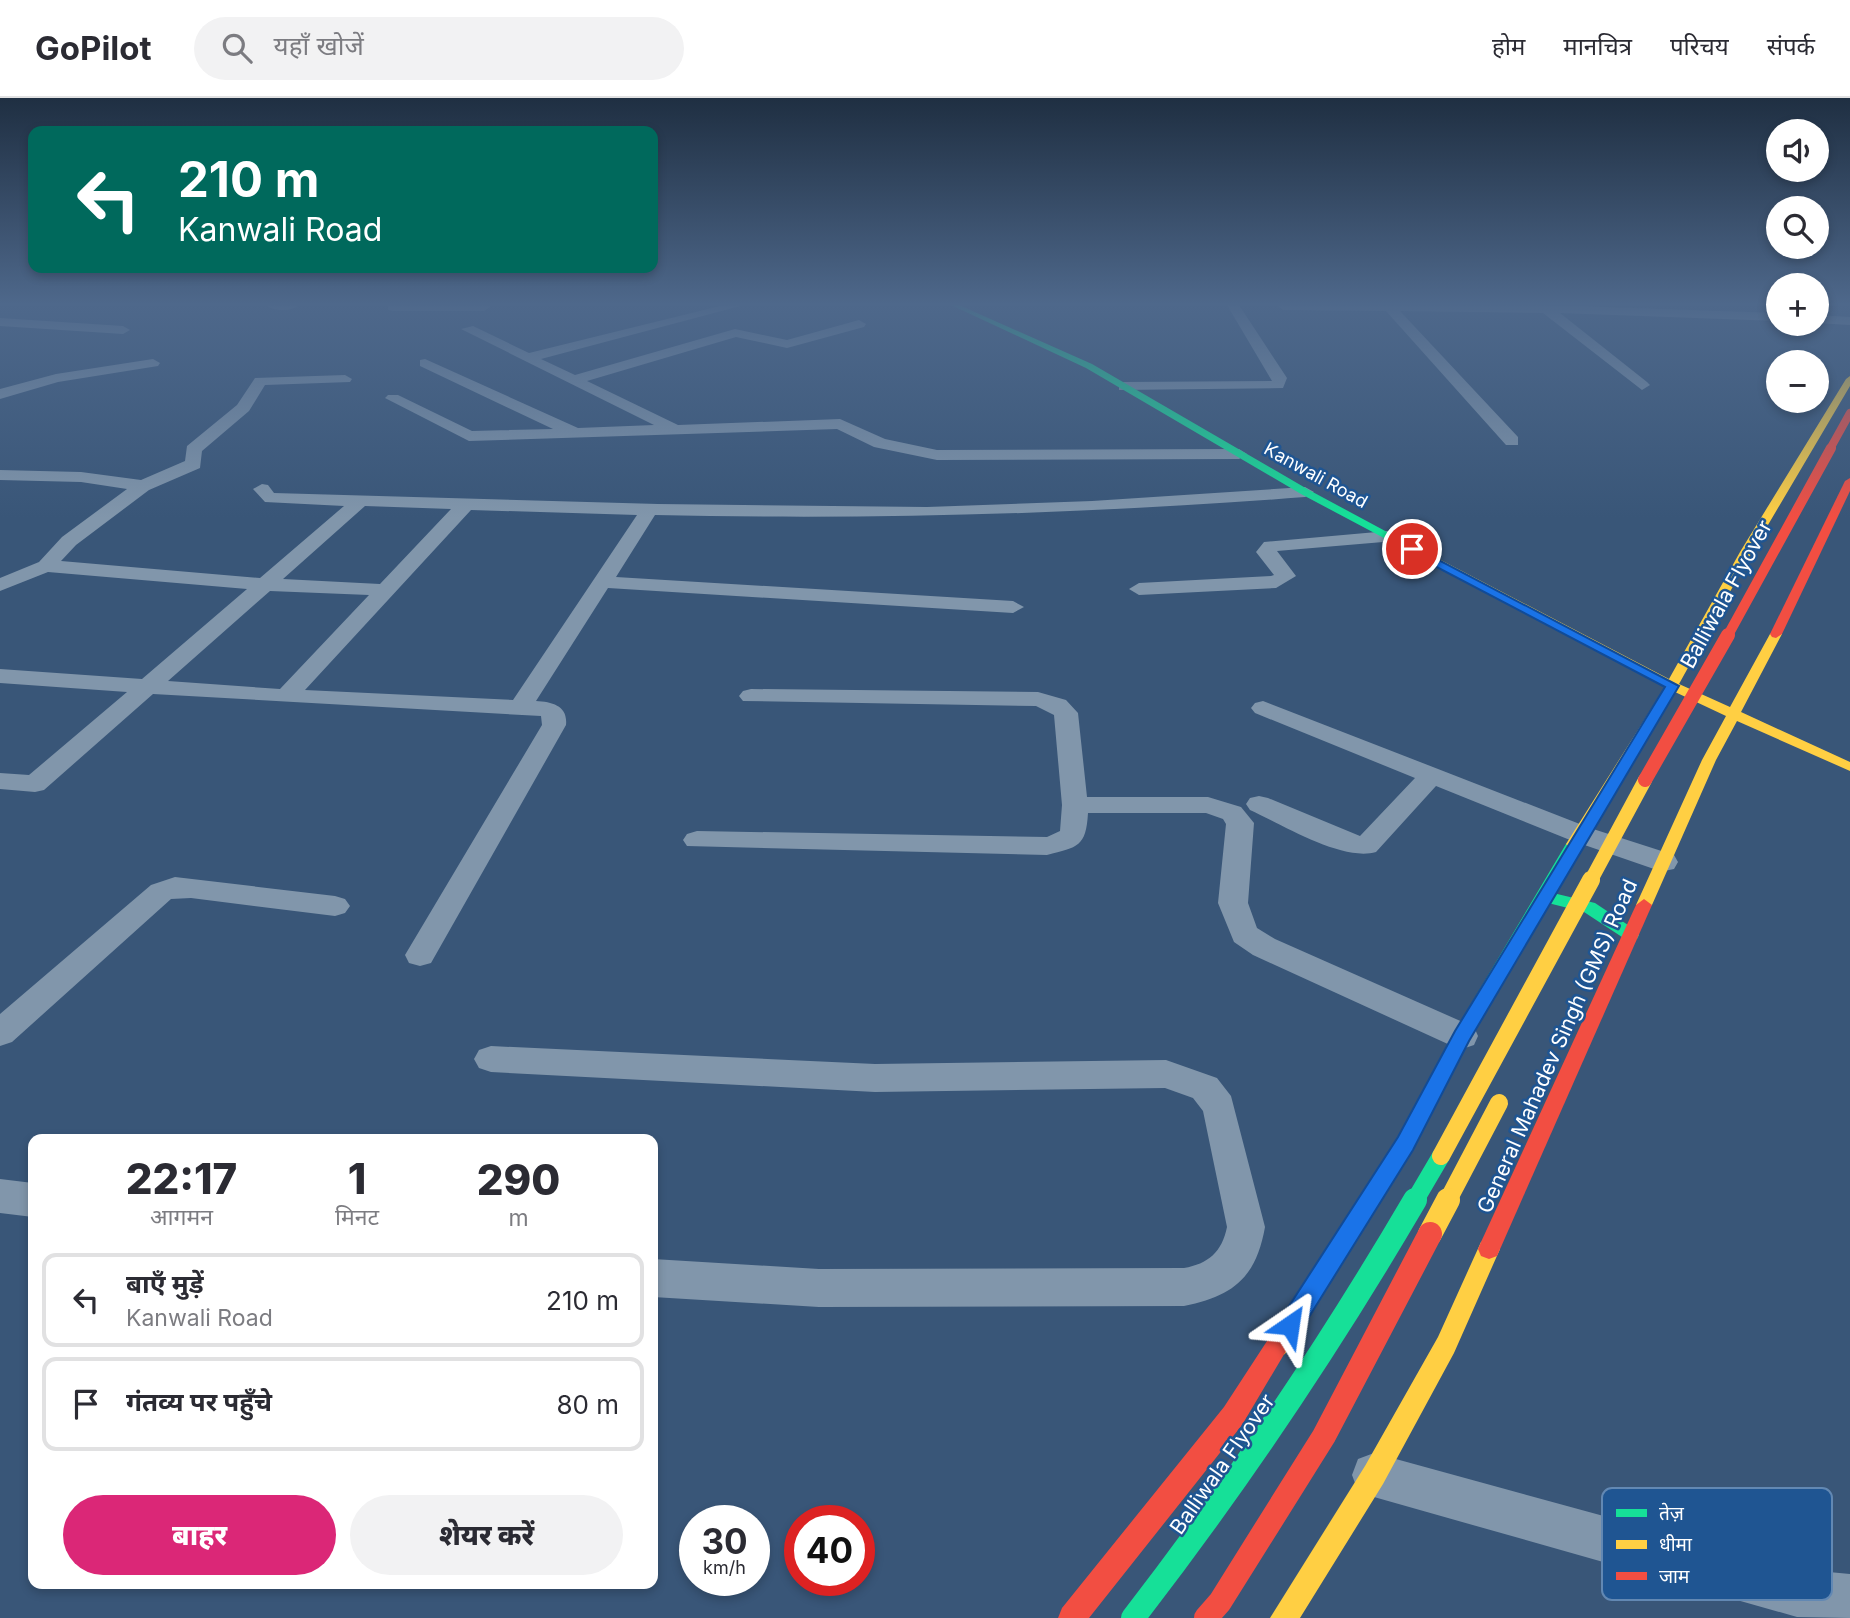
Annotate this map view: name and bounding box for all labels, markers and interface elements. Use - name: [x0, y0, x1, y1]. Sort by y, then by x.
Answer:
- search box: [194, 17, 684, 80]
- text: GoPilot: [35, 28, 152, 68]
- icon: search: [218, 29, 256, 67]
- text: यहाँ खोजें: [274, 30, 364, 61]
- text: होम: [1492, 32, 1525, 61]
- text: मानचित्र: [1563, 32, 1632, 61]
- text: परिचय: [1670, 32, 1729, 61]
- text: संपर्क: [1767, 32, 1815, 61]
- map controls: [1766, 119, 1829, 413]
- button: sound: [1766, 119, 1829, 182]
- text: 210 m: [178, 150, 319, 209]
- icon: left: [63, 154, 154, 245]
- button: search: [1766, 196, 1829, 259]
- text: Kanwali Road: [178, 210, 382, 249]
- button: +: [1766, 273, 1829, 336]
- button: −: [1766, 350, 1829, 413]
- street label: Kanwali Road: [1261, 438, 1371, 512]
- street label: Balliwala Flyover: [1675, 516, 1777, 672]
- pin: [1382, 519, 1442, 579]
- icon: arrive: [1393, 530, 1431, 568]
- street label: General Mahadev Singh (GMS) Road: [1472, 875, 1642, 1217]
- text: 22:17: [126, 1153, 237, 1204]
- text: 1: [348, 1153, 366, 1204]
- text: 290: [477, 1154, 560, 1205]
- text: आगमन: [150, 1203, 213, 1231]
- text: मिनट: [335, 1203, 379, 1231]
- text: m: [508, 1204, 529, 1232]
- text: बाएँ मुड़ें: [126, 1268, 203, 1299]
- icon: left: [67, 1281, 105, 1319]
- text: 210 m: [546, 1285, 619, 1316]
- position arrow: [1253, 1288, 1327, 1362]
- text: Kanwali Road: [126, 1304, 273, 1332]
- icon: arrive: [67, 1385, 105, 1423]
- text: गंतव्य पर पहुँचे: [126, 1386, 272, 1417]
- text: 80 m: [556, 1389, 619, 1420]
- street label: Balliwala Flyover: [1164, 1389, 1280, 1539]
- legend: [1602, 1488, 1832, 1600]
- button: बाहर: [63, 1495, 336, 1575]
- button: शेयर करें: [350, 1495, 623, 1575]
- text: तेज़: [1659, 1502, 1685, 1525]
- speed limit sign: 40: [784, 1505, 875, 1596]
- text: 30: [701, 1520, 748, 1562]
- text: धीमा: [1659, 1533, 1693, 1556]
- text: km/h: [703, 1557, 746, 1578]
- text: जाम: [1659, 1565, 1690, 1588]

